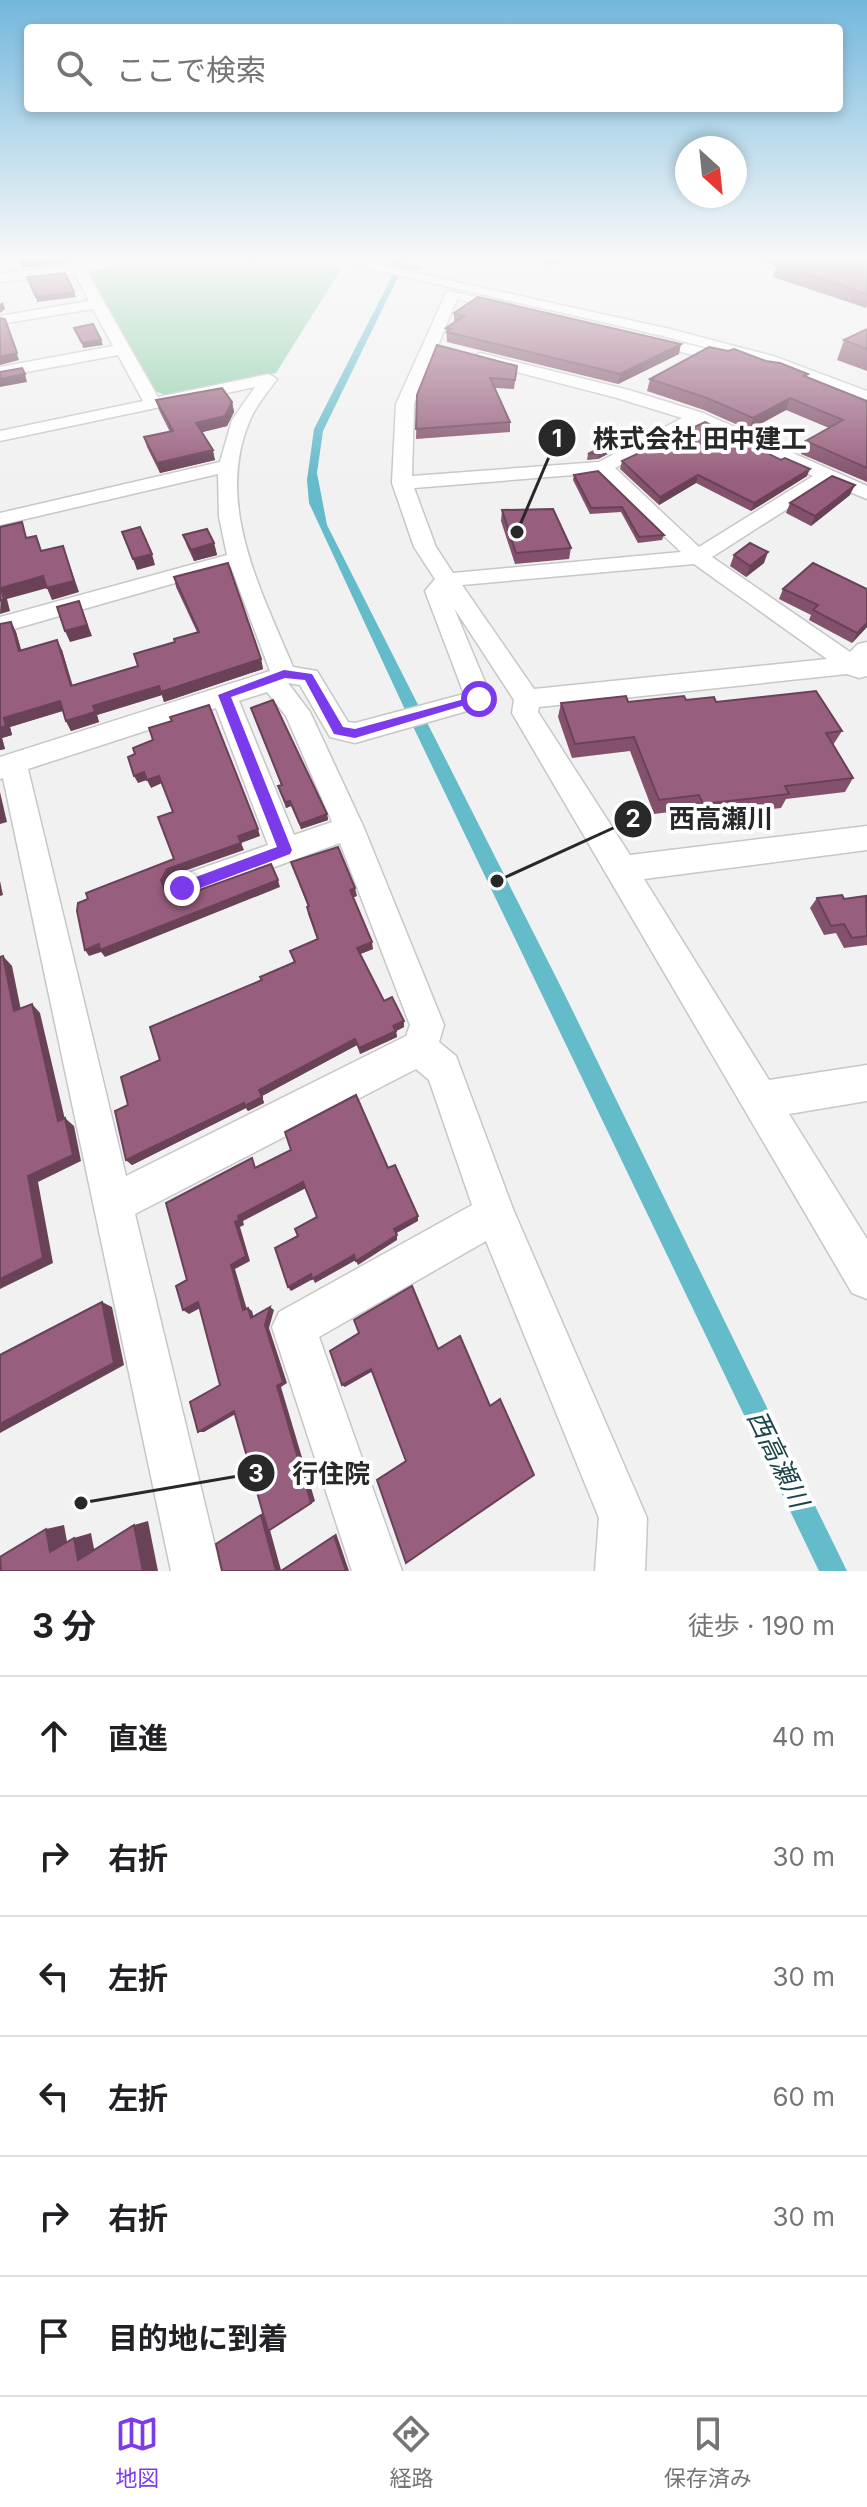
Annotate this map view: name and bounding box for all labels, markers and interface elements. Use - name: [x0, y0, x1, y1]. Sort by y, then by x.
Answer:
- search box: [24, 24, 843, 112]
- icon: search: [52, 46, 96, 90]
- text: ここで検索: [116, 52, 266, 88]
- north arrow: [675, 136, 747, 208]
- callout: 株式会社 田中建工: [537, 413, 824, 463]
- text: 株式会社 田中建工: [593, 423, 807, 454]
- text: 1: [552, 424, 562, 453]
- route start: [461, 681, 497, 717]
- callout: 西高瀬川: [613, 794, 789, 844]
- text: 西高瀬川: [669, 803, 773, 834]
- text: 2: [625, 804, 641, 833]
- route end: [164, 870, 200, 906]
- water label: 西高瀬川: [742, 1405, 816, 1515]
- callout: 行住院: [236, 1448, 386, 1498]
- text: 行住院: [292, 1458, 370, 1489]
- text: 3: [248, 1459, 264, 1488]
- text: 3 分: [32, 1605, 96, 1646]
- text: 徒歩 · 190 m: [688, 1610, 835, 1641]
- icon: ahead: [32, 1714, 76, 1758]
- text: 直進: [108, 1720, 168, 1756]
- text: 40 m: [772, 1721, 835, 1752]
- icon: right: [32, 1834, 76, 1878]
- text: 右折: [108, 1840, 168, 1876]
- text: 30 m: [772, 1841, 835, 1872]
- icon: left: [32, 1954, 76, 1998]
- text: 左折: [108, 1960, 168, 1996]
- text: 30 m: [772, 1961, 835, 1992]
- icon: left: [32, 2074, 76, 2118]
- text: 左折: [108, 2080, 168, 2116]
- text: 60 m: [772, 2081, 835, 2112]
- icon: right: [32, 2194, 76, 2238]
- text: 右折: [108, 2200, 168, 2236]
- text: 30 m: [772, 2201, 835, 2232]
- icon: arrive: [32, 2314, 76, 2358]
- text: 目的地に到着: [108, 2320, 288, 2356]
- tab: 地図: [115, 2412, 159, 2492]
- tab: 経路: [389, 2412, 434, 2492]
- tab: 保存済み: [664, 2412, 752, 2492]

